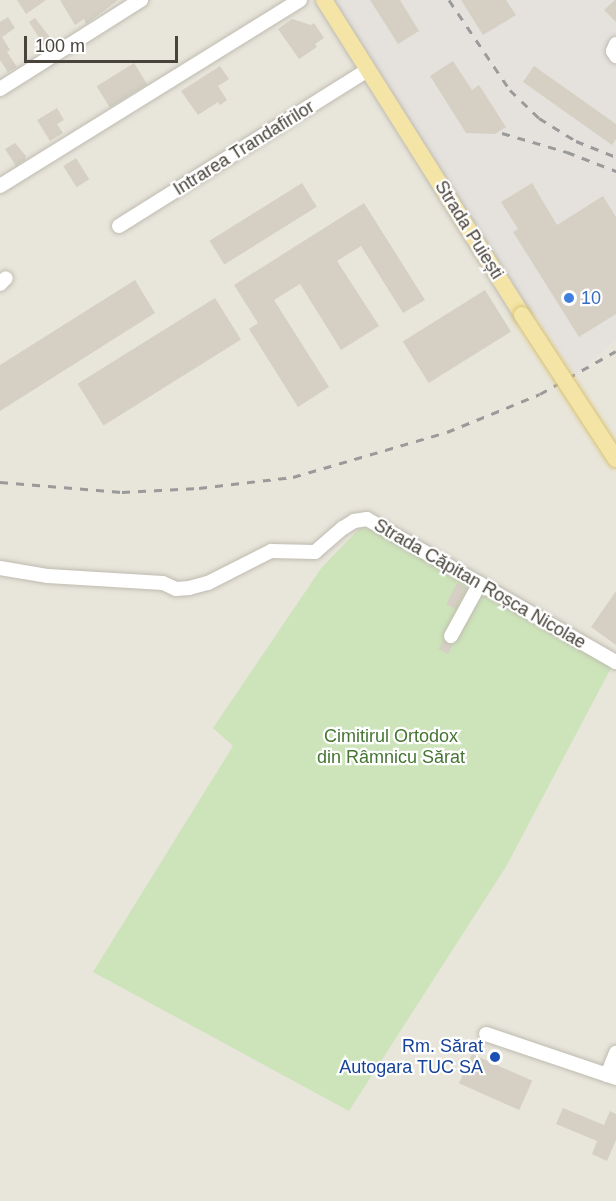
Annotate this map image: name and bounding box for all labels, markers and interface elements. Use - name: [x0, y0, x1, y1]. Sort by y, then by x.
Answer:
- scale bar: [27, 24, 182, 62]
- text: 100 m: [35, 36, 85, 56]
- street label: Intrarea Trandafirilor: [169, 96, 319, 200]
- street label: Strada Puiești: [430, 177, 508, 283]
- place label: 10: [581, 287, 601, 309]
- marker: 10: [562, 291, 576, 305]
- street label: Strada Căpitan Roșca Nicolae: [370, 514, 590, 654]
- park label: Cimitirul Ortodox din Râmnicu Sărat: [317, 726, 465, 768]
- place label: Rm. Sărat Autogara TUC SA: [339, 1036, 483, 1078]
- marker: Rm. Sărat Autogara TUC SA: [488, 1050, 502, 1064]

